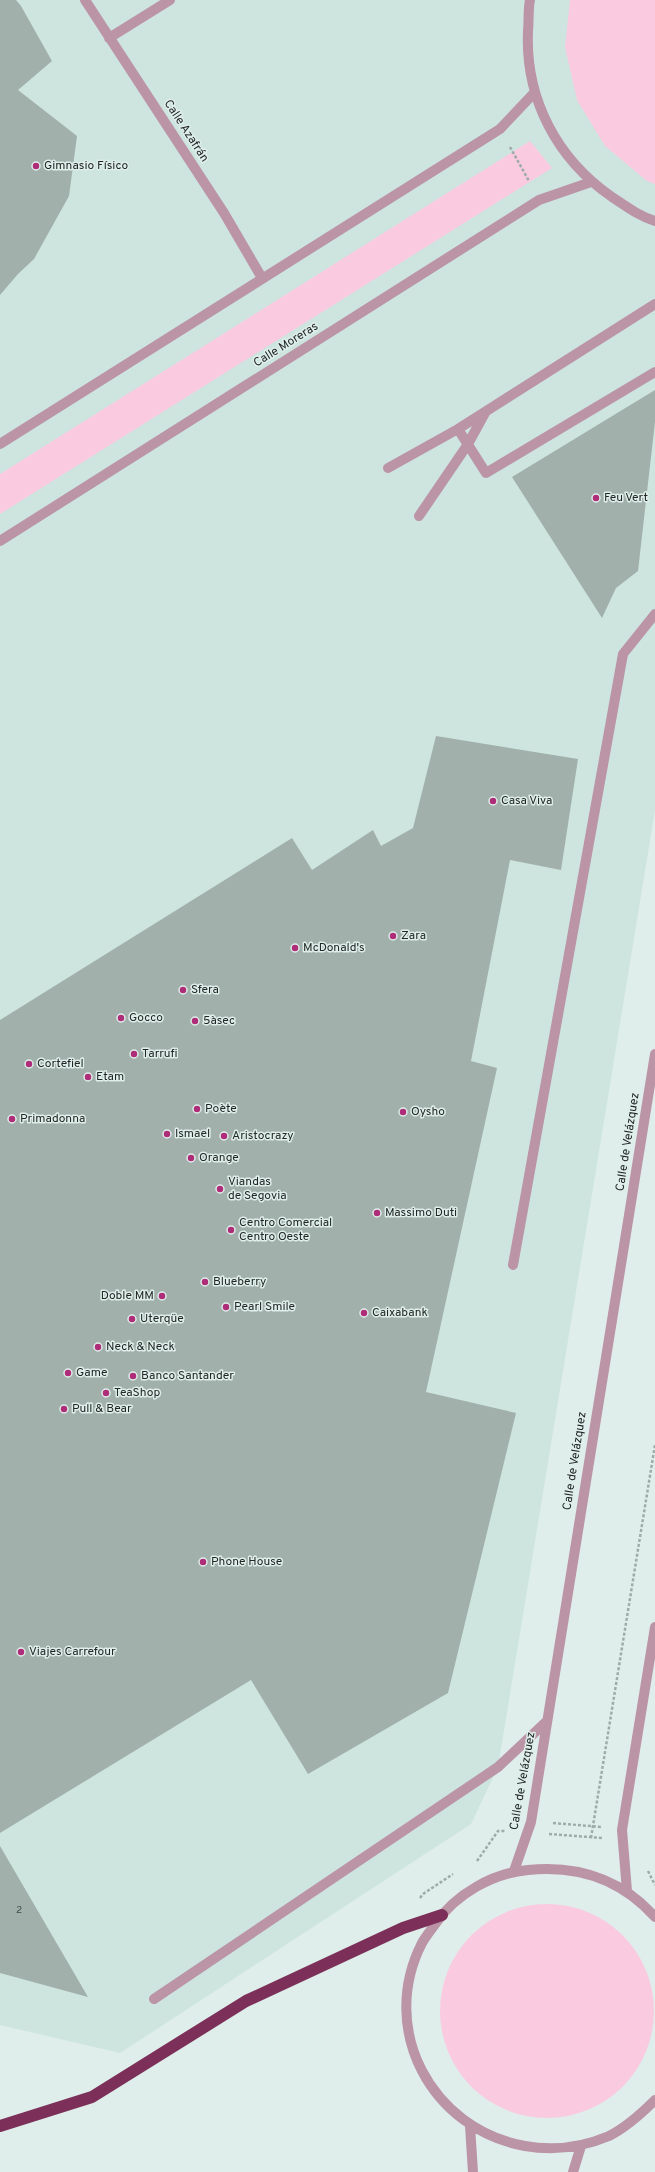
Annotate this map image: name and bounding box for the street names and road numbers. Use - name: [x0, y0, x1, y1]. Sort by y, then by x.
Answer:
- street label: Calle Azafrán: [160, 97, 212, 165]
- street label: Calle Moreras: [251, 319, 321, 371]
- street label: Calle de Velázquez: [612, 1092, 644, 1192]
- street label: Calle de Velázquez: [559, 1411, 591, 1511]
- street label: Calle de Velázquez: [506, 1731, 540, 1831]

